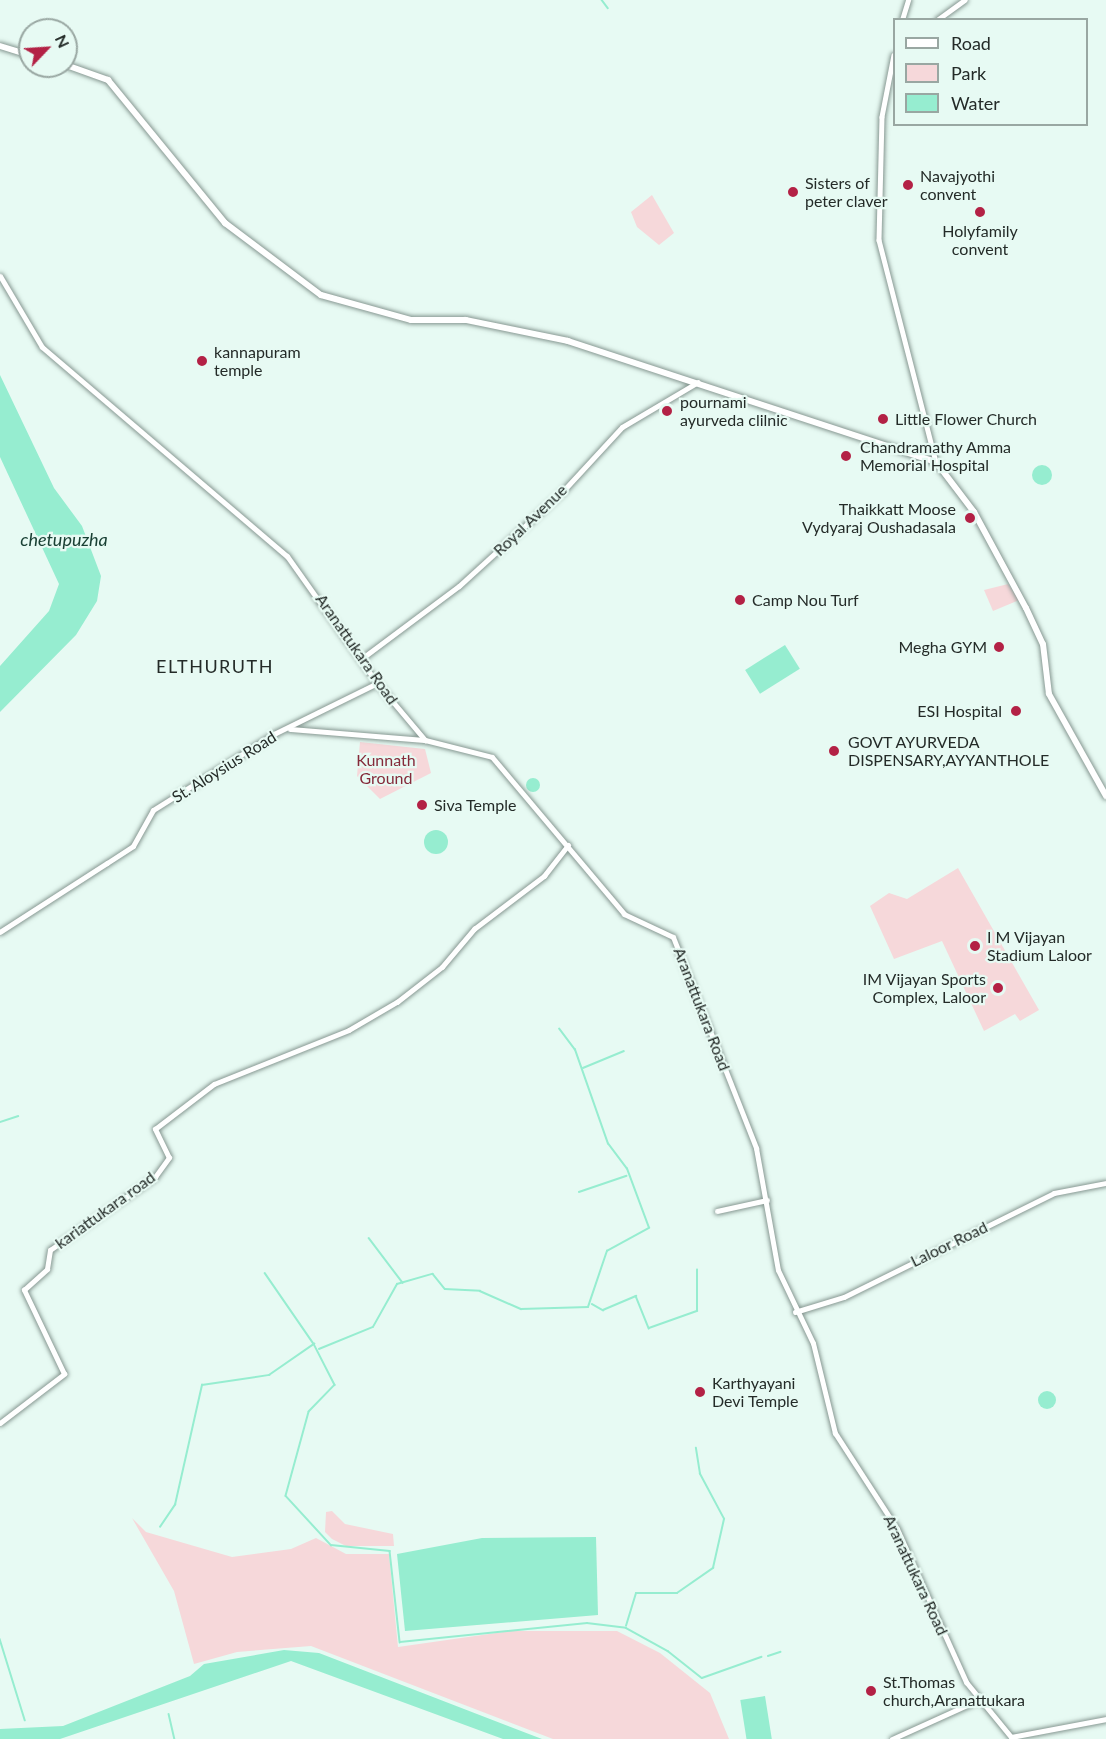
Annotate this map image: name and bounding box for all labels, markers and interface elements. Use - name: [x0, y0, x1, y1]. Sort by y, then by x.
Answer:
- north arrow: [18, 18, 78, 78]
- legend: [893, 18, 1088, 126]
- text: N: [52, 31, 74, 51]
- text: Road: [951, 32, 991, 54]
- text: Park: [951, 62, 986, 84]
- text: Water: [951, 92, 1000, 114]
- place label: Navajyothi convent: [920, 166, 995, 204]
- place label: Sisters of peter claver: [805, 173, 888, 211]
- marker: Navajyothi convent: [901, 178, 915, 192]
- marker: Sisters of peter claver: [786, 185, 800, 199]
- marker: Holyfamily convent: [973, 205, 987, 219]
- place label: Holyfamily convent: [942, 221, 1018, 259]
- place label: kannapuram temple: [214, 342, 301, 380]
- marker: kannapuram temple: [195, 354, 209, 368]
- place label: pournami ayurveda clilnic: [680, 392, 788, 430]
- marker: pournami ayurveda clilnic: [658, 402, 676, 420]
- place label: Little Flower Church: [895, 409, 1037, 429]
- marker: Little Flower Church: [876, 412, 890, 426]
- place label: Chandramathy Amma Memorial Hospital: [860, 437, 1012, 475]
- marker: Chandramathy Amma Memorial Hospital: [837, 447, 855, 465]
- street label: Royal Avenue: [489, 480, 571, 560]
- place label: Thaikkatt Moose Vydyaraj Oushadasala: [802, 499, 956, 537]
- marker: Thaikkatt Moose Vydyaraj Oushadasala: [961, 509, 979, 527]
- water label: chetupuzha: [20, 528, 108, 550]
- street label: Aranattukara Road: [312, 590, 402, 708]
- place label: Camp Nou Turf: [752, 590, 859, 610]
- marker: Camp Nou Turf: [733, 593, 747, 607]
- place label: Megha GYM: [898, 637, 987, 657]
- marker: Megha GYM: [992, 640, 1006, 654]
- district label: ELTHURUTH: [156, 655, 274, 677]
- place label: ESI Hospital: [917, 701, 1002, 721]
- marker: ESI Hospital: [1007, 702, 1025, 720]
- street label: St. Aloysius Road: [168, 727, 280, 807]
- place label: GOVT AYURVEDA DISPENSARY,AYYANTHOLE: [848, 732, 1049, 770]
- marker: GOVT AYURVEDA DISPENSARY,AYYANTHOLE: [825, 742, 843, 760]
- park label: Kunnath Ground: [356, 750, 416, 788]
- place label: Siva Temple: [434, 795, 517, 815]
- marker: Siva Temple: [415, 798, 429, 812]
- place label: I M Vijayan Stadium Laloor: [987, 927, 1092, 965]
- marker: I M Vijayan Stadium Laloor: [968, 939, 982, 953]
- street label: Aranattukara Road: [670, 945, 734, 1073]
- place label: IM Vijayan Sports Complex, Laloor: [862, 969, 986, 1007]
- marker: IM Vijayan Sports Complex, Laloor: [991, 981, 1005, 995]
- street label: kariattukara road: [51, 1167, 159, 1253]
- street label: Laloor Road: [907, 1217, 991, 1271]
- place label: Karthyayani Devi Temple: [712, 1373, 799, 1411]
- marker: Karthyayani Devi Temple: [693, 1385, 707, 1399]
- street label: Aranattukara Road: [880, 1512, 952, 1638]
- place label: St.Thomas church,Aranattukara: [883, 1672, 1025, 1710]
- marker: St.Thomas church,Aranattukara: [864, 1684, 878, 1698]

